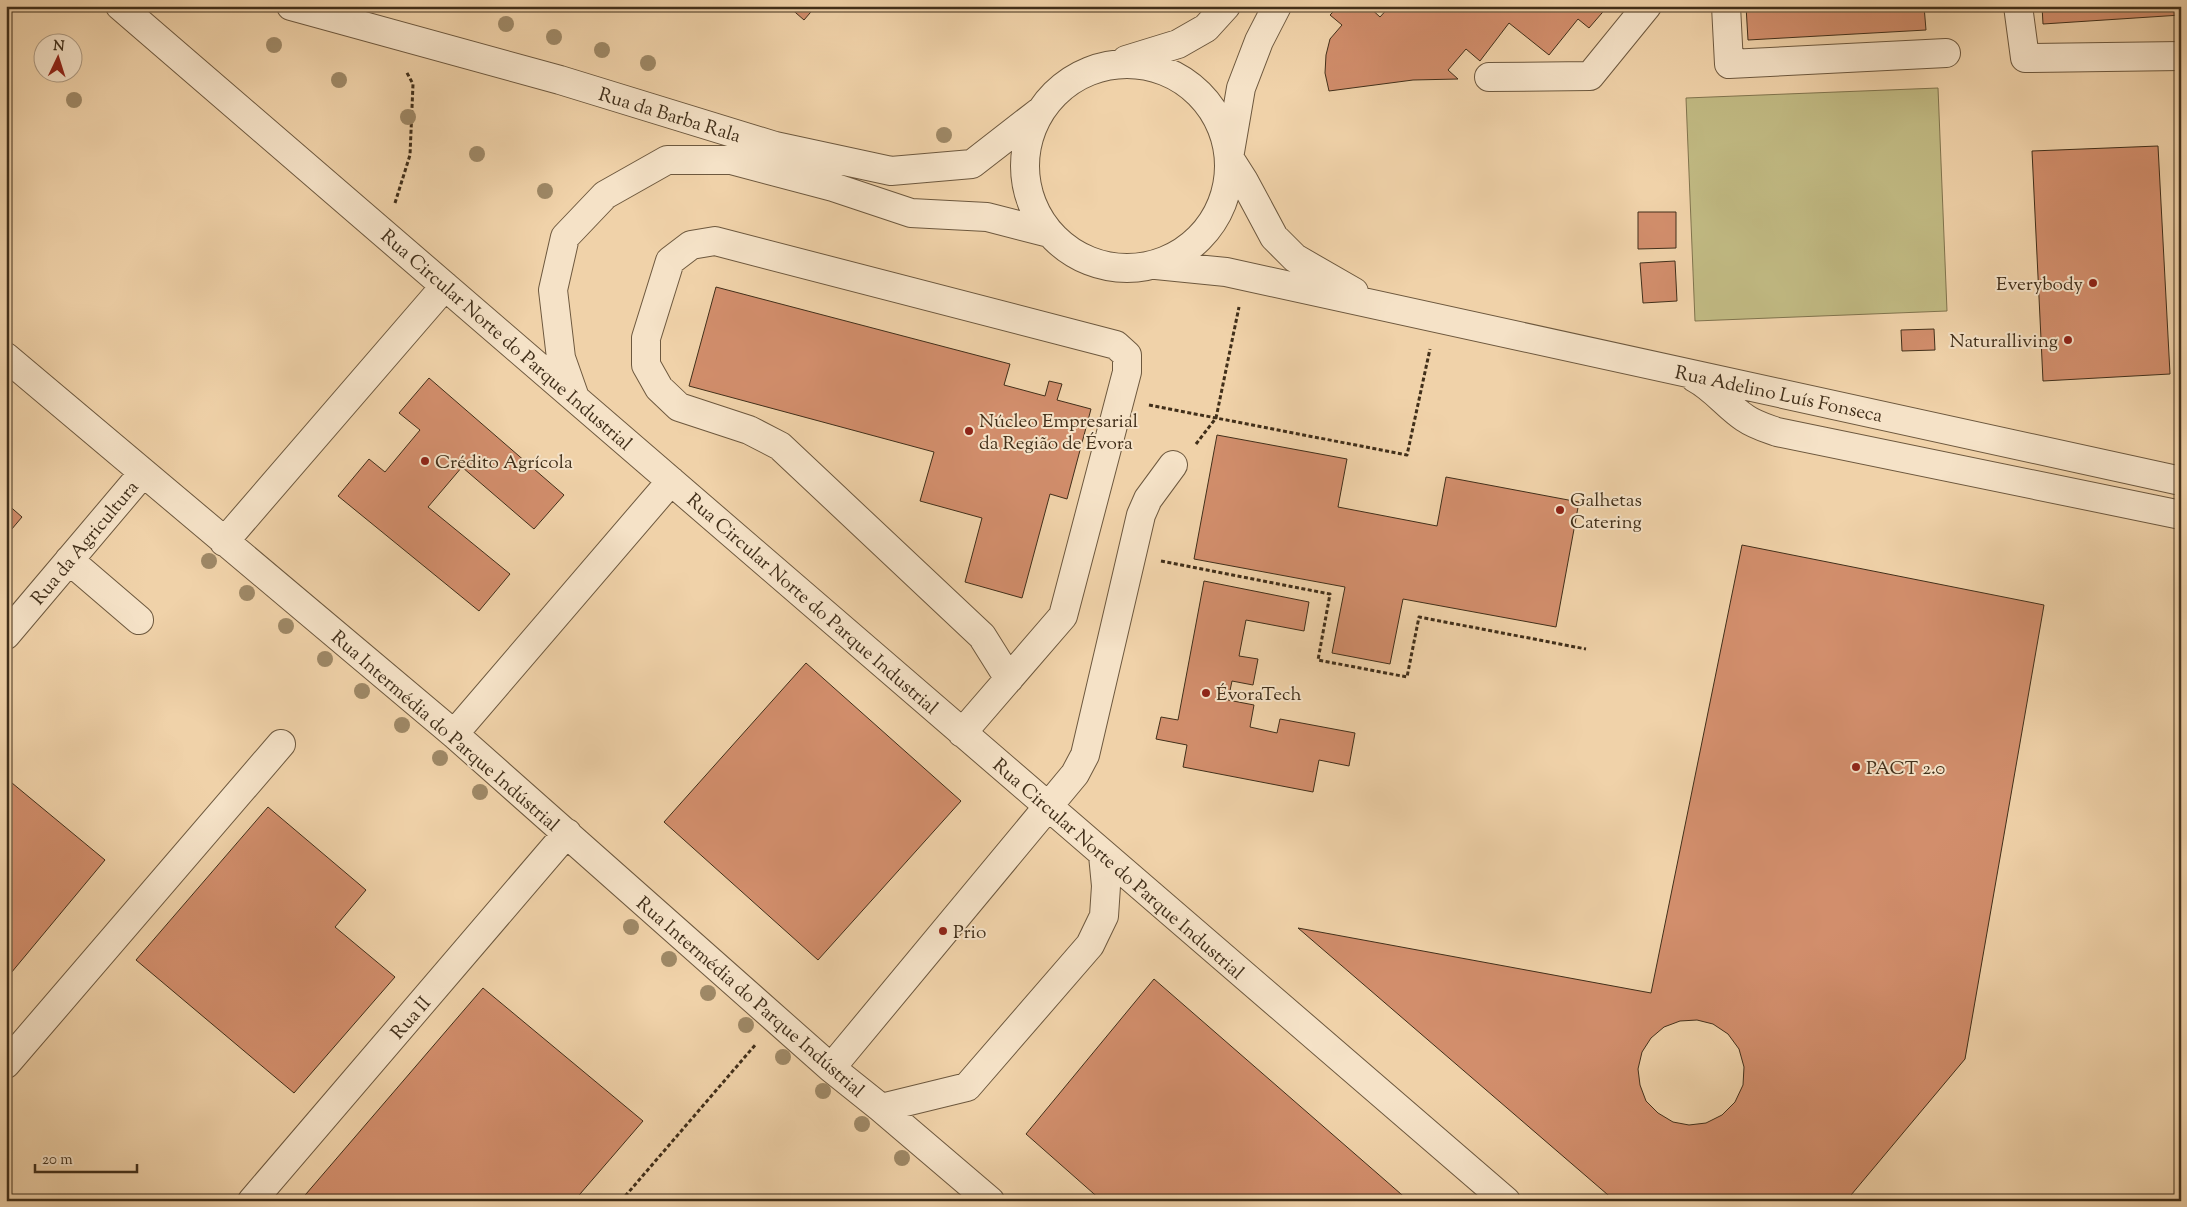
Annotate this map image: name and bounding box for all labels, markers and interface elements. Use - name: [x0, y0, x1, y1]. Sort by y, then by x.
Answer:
- north arrow: [32, 32, 82, 82]
- text: N: [52, 37, 65, 57]
- street label: Rua da Barba Rala: [595, 82, 744, 151]
- street label: Rua Circular Norte do Parque Industrial: [374, 224, 637, 458]
- place label: Everybody: [1996, 272, 2084, 299]
- marker: Everybody: [2087, 277, 2099, 289]
- place label: Naturalliving: [1949, 329, 2058, 356]
- marker: Naturalliving: [2062, 334, 2074, 346]
- street label: Rua Adelino Luís Fonseca: [1672, 360, 1885, 431]
- place label: Núcleo Empresarial da Região de Évora: [979, 409, 1138, 458]
- marker: Núcleo Empresarial da Região de Évora: [963, 425, 975, 437]
- place label: Crédito Agrícola: [435, 450, 573, 477]
- marker: Crédito Agrícola: [419, 455, 431, 467]
- street label: Rua da Agricultura: [26, 475, 146, 612]
- street label: Rua Circular Norte do Parque Industrial: [680, 488, 943, 722]
- place label: Galhetas Catering: [1570, 488, 1642, 537]
- marker: Galhetas Catering: [1554, 504, 1566, 516]
- street label: Rua Intermédia do Parque Indústrial: [324, 625, 564, 839]
- place label: ÉvoraTech: [1216, 682, 1302, 709]
- marker: ÉvoraTech: [1200, 687, 1212, 699]
- street label: Rua Circular Norte do Parque Industrial: [986, 753, 1249, 987]
- place label: PACT 2.0: [1866, 756, 1945, 783]
- marker: PACT 2.0: [1850, 761, 1862, 773]
- street label: Rua Intermédia do Parque Indústrial: [629, 891, 869, 1105]
- place label: Prio: [953, 920, 986, 947]
- marker: Prio: [937, 925, 949, 937]
- street label: Rua II: [386, 991, 438, 1046]
- scale bar: [35, 1142, 138, 1174]
- text: 20 m: [42, 1150, 73, 1171]

